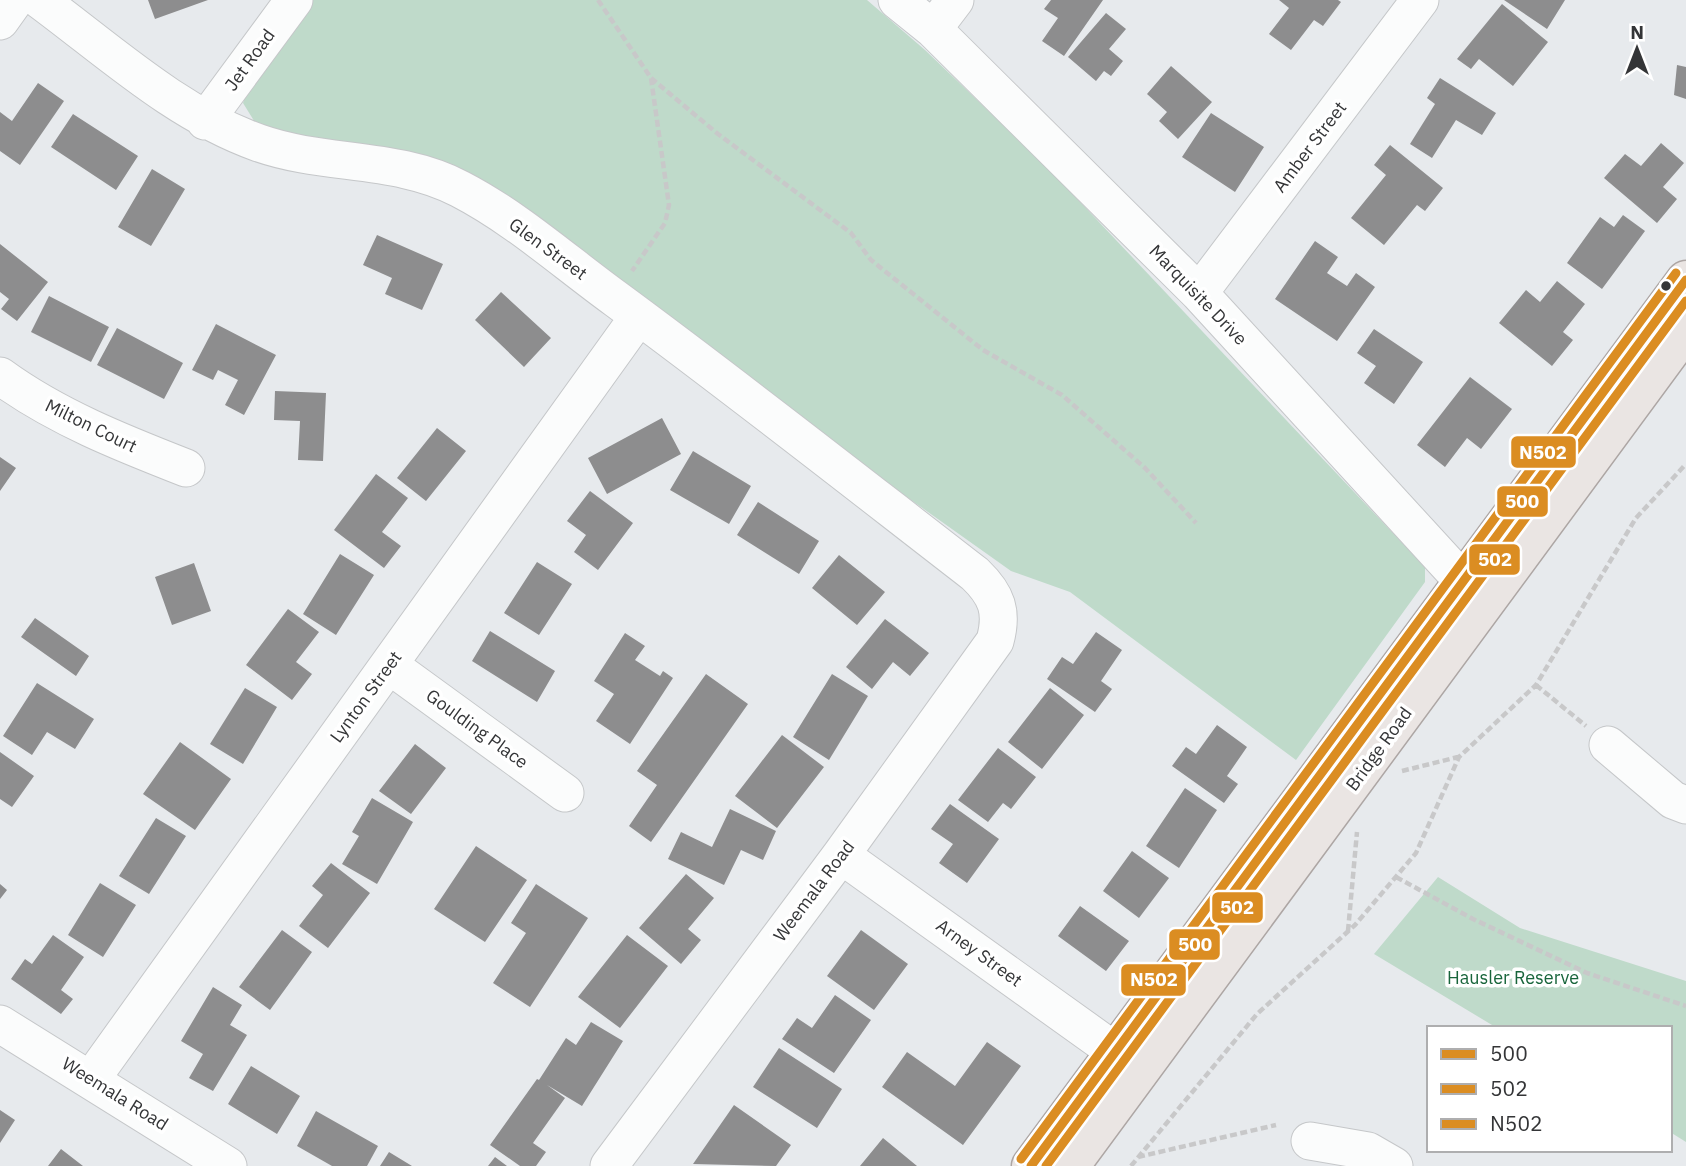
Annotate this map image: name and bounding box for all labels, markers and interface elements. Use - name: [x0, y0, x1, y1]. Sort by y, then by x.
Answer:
- north arrow: [1602, 14, 1672, 84]
- text: N: [1630, 20, 1644, 44]
- street label: Jet Road: [219, 24, 280, 95]
- street label: Amber Street: [1268, 97, 1351, 197]
- street label: Glen Street: [505, 213, 592, 285]
- street label: Marquisite Drive: [1144, 239, 1252, 350]
- unlabelled marker: [1659, 279, 1673, 293]
- street label: Milton Court: [42, 393, 141, 458]
- line badge: N502: [1510, 435, 1577, 469]
- text: N502: [1519, 440, 1567, 464]
- line badge: 500: [1496, 485, 1549, 518]
- text: 500: [1505, 489, 1539, 513]
- line badge: 502: [1468, 543, 1521, 576]
- text: 502: [1478, 547, 1512, 571]
- street label: Lynton Street: [325, 646, 407, 747]
- street label: Goulding Place: [422, 684, 533, 773]
- street label: Bridge Road: [1340, 702, 1417, 795]
- street label: Weemala Road: [768, 835, 859, 946]
- line badge: 502: [1211, 891, 1264, 924]
- text: 502: [1220, 895, 1254, 919]
- street label: Arney Street: [932, 914, 1027, 992]
- line badge: 500: [1168, 928, 1221, 961]
- text: 500: [1178, 932, 1212, 956]
- line badge: N502: [1120, 963, 1187, 997]
- park label: Hausler Reserve: [1447, 966, 1579, 989]
- text: N502: [1130, 967, 1178, 991]
- legend: [1427, 1026, 1672, 1152]
- text: 500: [1490, 1039, 1528, 1067]
- street label: Weemala Road: [58, 1052, 173, 1135]
- text: 502: [1490, 1074, 1528, 1102]
- text: N502: [1490, 1109, 1543, 1137]

